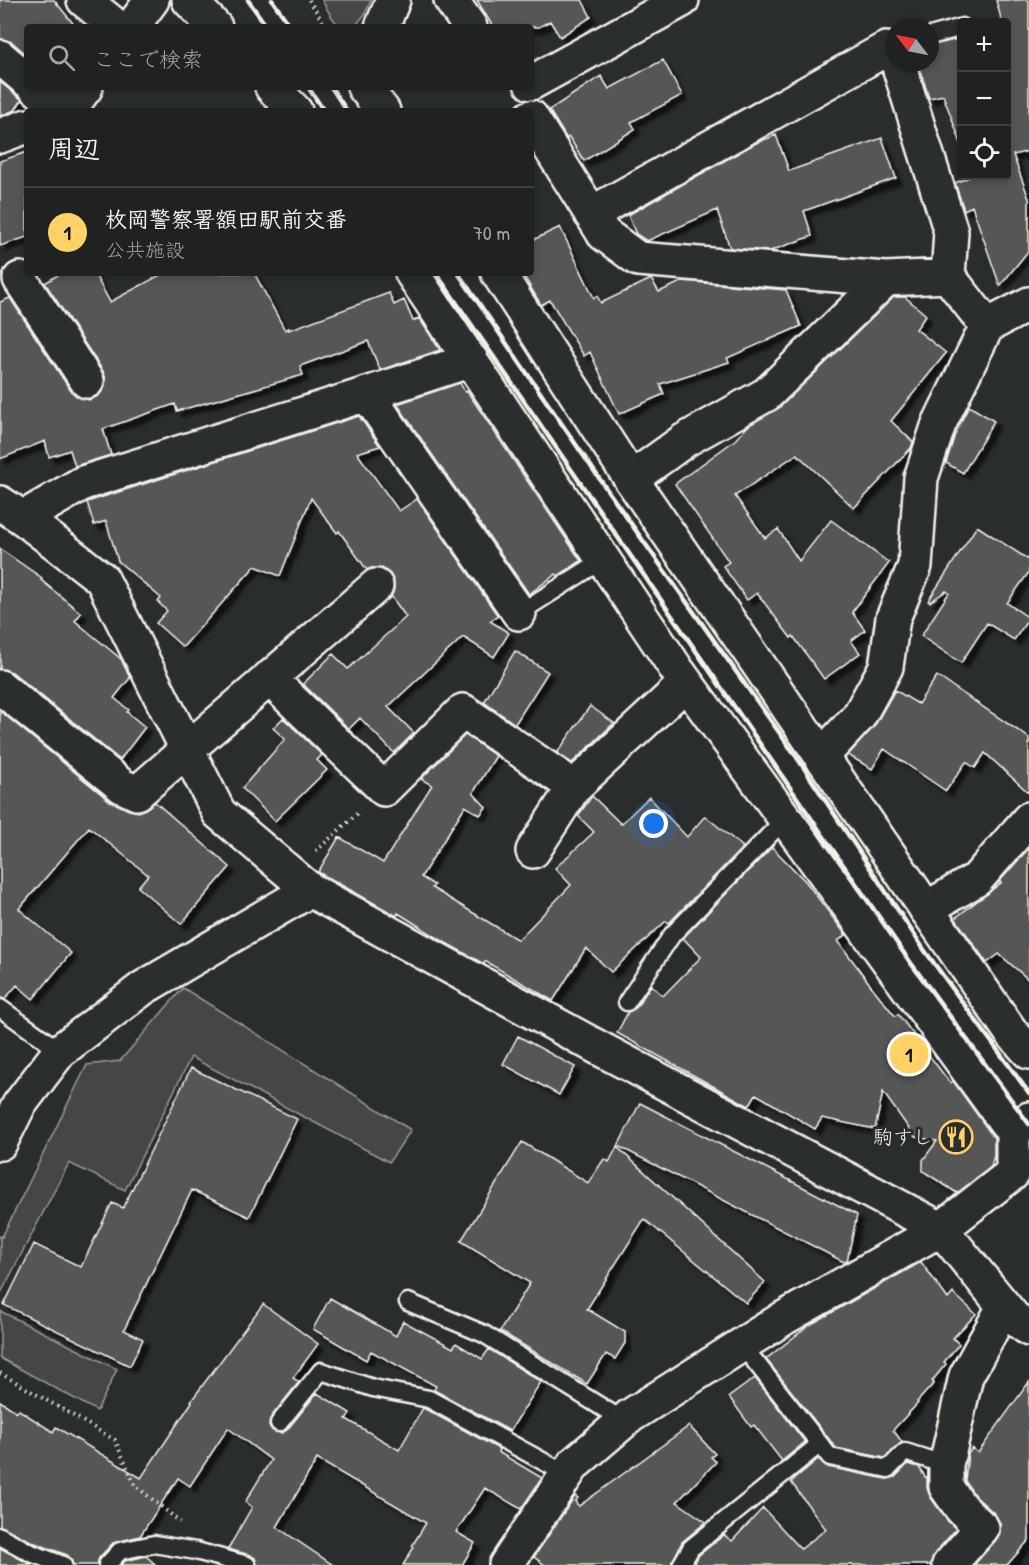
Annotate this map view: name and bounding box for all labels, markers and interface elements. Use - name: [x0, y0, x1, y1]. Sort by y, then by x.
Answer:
- north arrow: [885, 18, 939, 72]
- map controls: [957, 18, 1011, 180]
- button: +: [957, 18, 1011, 72]
- search box: [24, 24, 534, 90]
- icon: search: [45, 41, 78, 74]
- text: ここで検索: [93, 44, 203, 74]
- button: −: [957, 72, 1011, 126]
- button: locate: [957, 126, 1011, 180]
- text: 周辺: [48, 131, 100, 166]
- text: 枚岡警察署額田駅前交番: [105, 204, 347, 234]
- text: 1: [64, 219, 71, 246]
- text: 70 m: [473, 219, 510, 246]
- text: 公共施設: [105, 236, 185, 263]
- your location: [639, 809, 668, 838]
- pin: 1: [890, 1032, 928, 1076]
- restaurant icon: 駒すし: [938, 1119, 974, 1155]
- place label: 駒すし: [873, 1123, 933, 1150]

